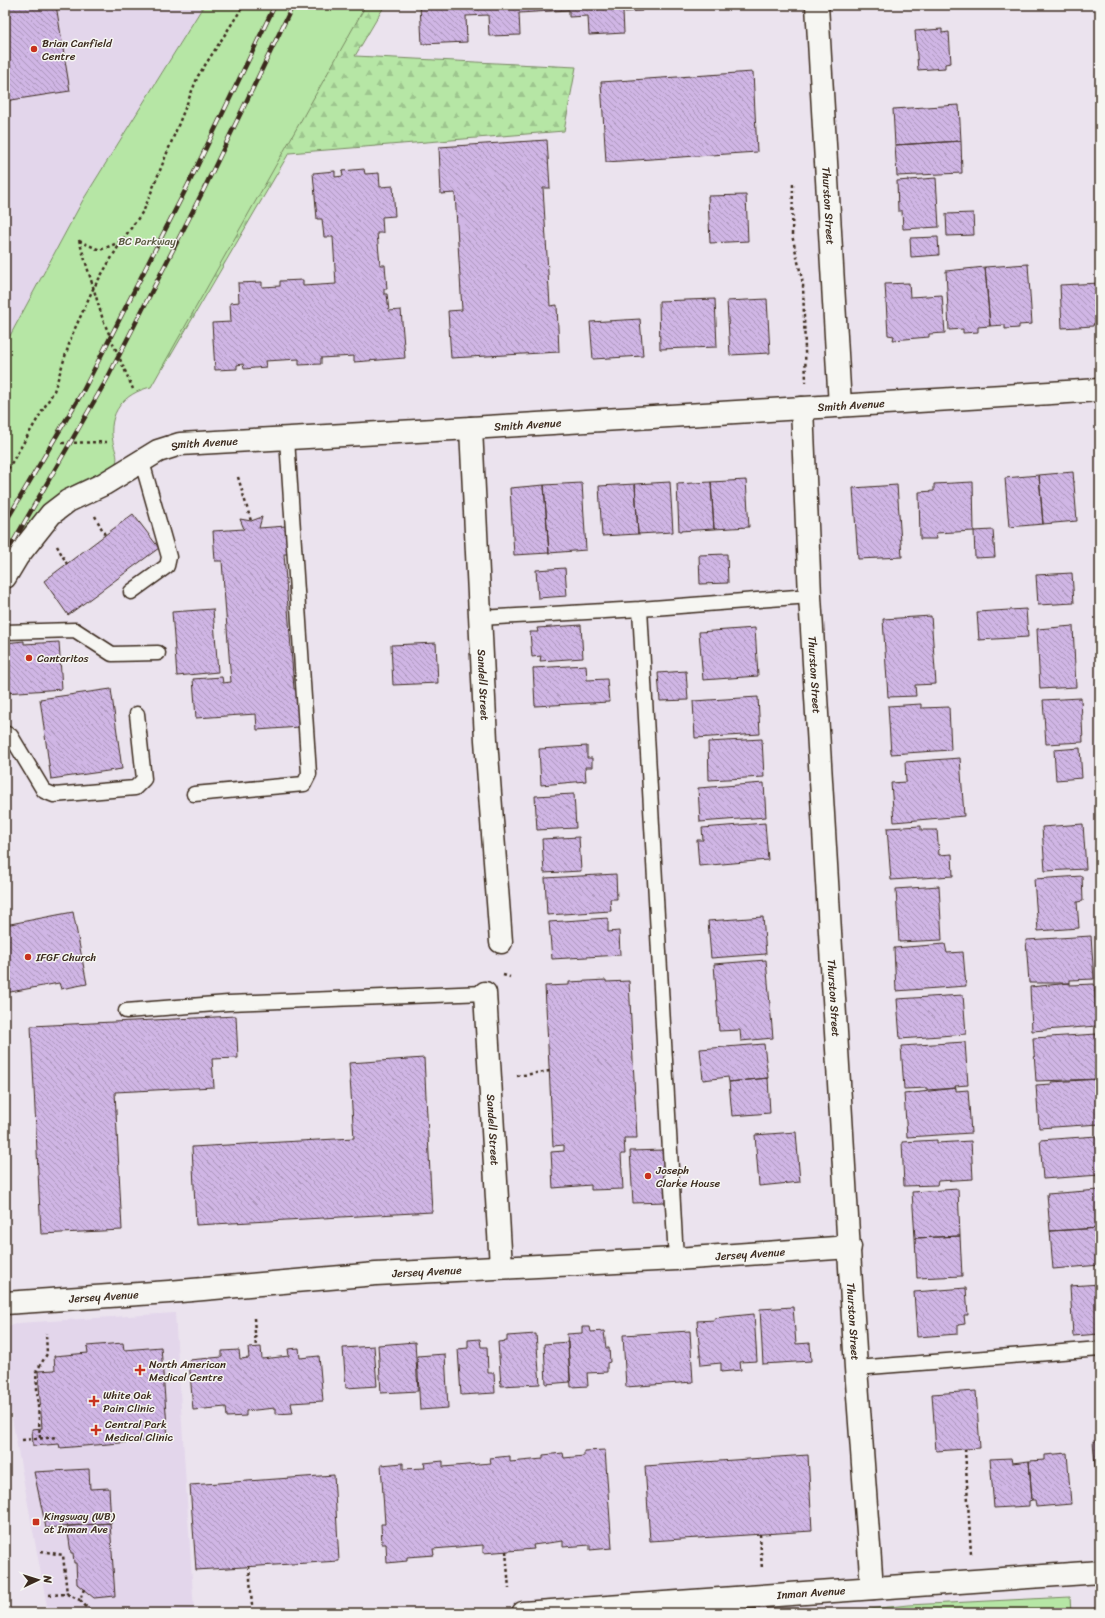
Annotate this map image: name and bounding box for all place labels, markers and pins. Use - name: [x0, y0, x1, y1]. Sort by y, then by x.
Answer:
- place label: Brian Canfield Centre: [42, 34, 113, 66]
- marker: Brian Canfield Centre: [29, 44, 39, 54]
- place label: Cantaritos: [37, 649, 90, 668]
- marker: Cantaritos: [24, 653, 34, 663]
- place label: IFGF Church: [35, 948, 97, 967]
- marker: IFGF Church: [23, 952, 33, 962]
- place label: Joseph Clarke House: [655, 1161, 721, 1193]
- marker: Joseph Clarke House: [643, 1171, 653, 1181]
- place label: North American Medical Centre: [149, 1355, 226, 1387]
- marker: North American Medical Centre: [134, 1364, 146, 1376]
- place label: White Oak Pain Clinic: [103, 1386, 155, 1418]
- marker: White Oak Pain Clinic: [88, 1395, 100, 1407]
- place label: Central Park Medical Clinic: [105, 1415, 173, 1447]
- marker: Central Park Medical Clinic: [90, 1424, 102, 1436]
- place label: Kingsway (WB) at Inman Ave: [44, 1507, 116, 1539]
- marker: Kingsway (WB) at Inman Ave: [31, 1517, 41, 1527]

